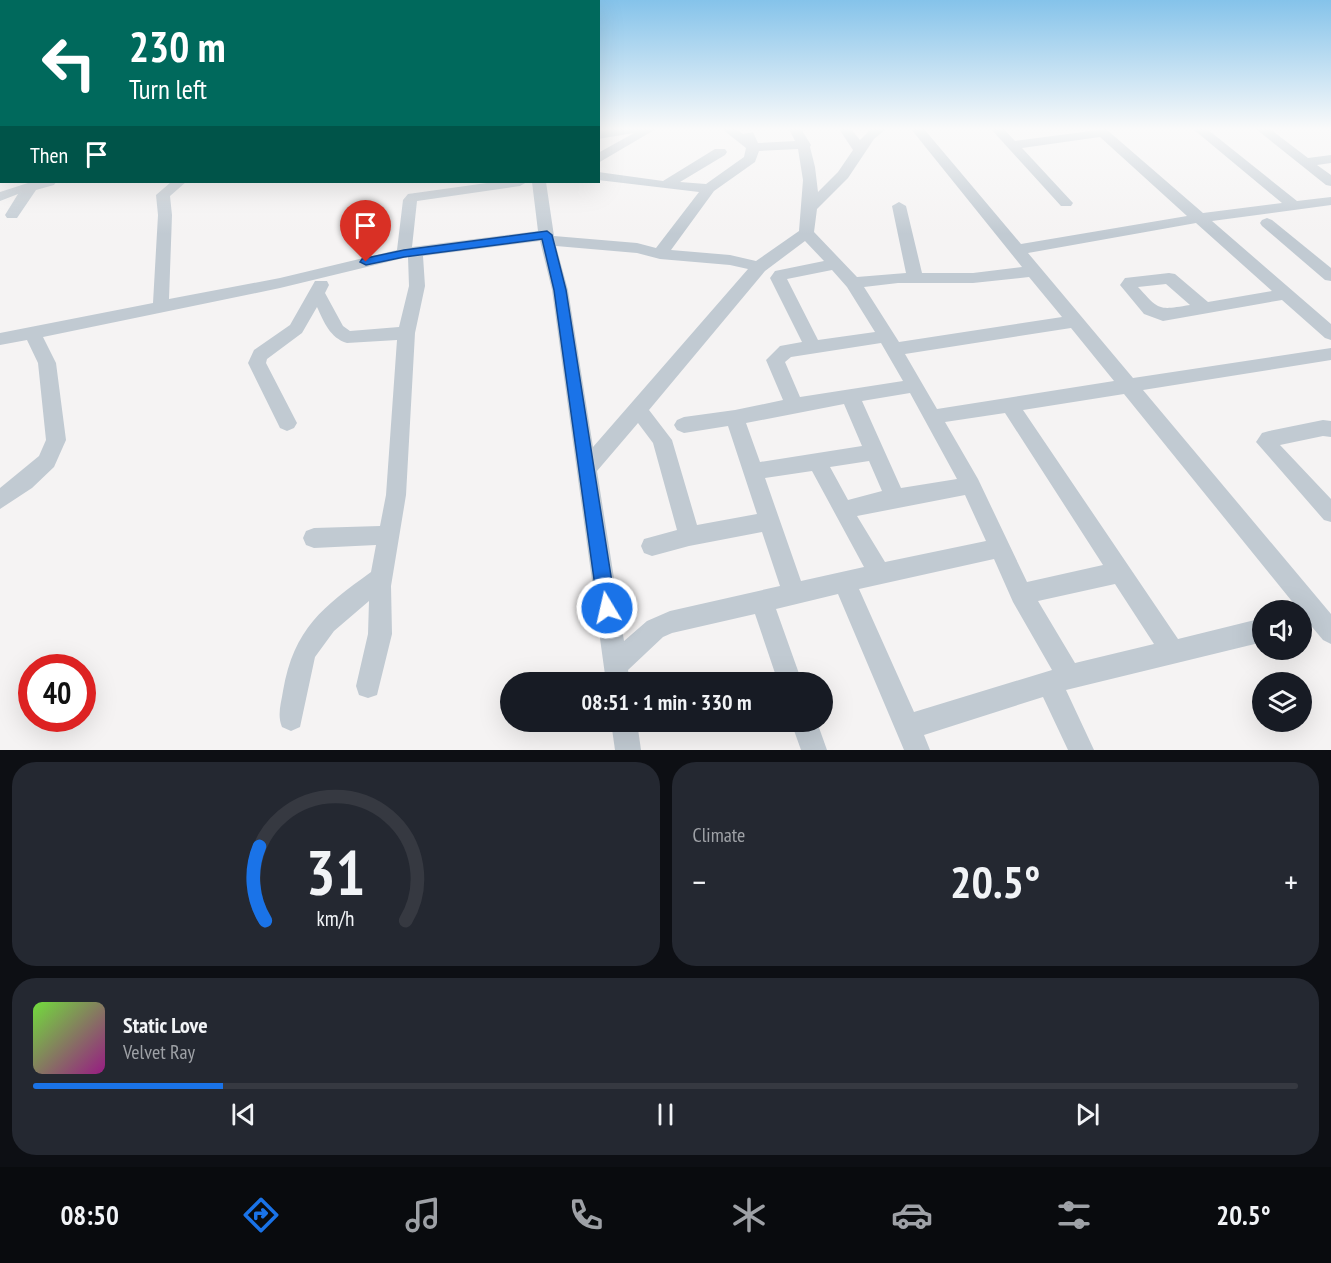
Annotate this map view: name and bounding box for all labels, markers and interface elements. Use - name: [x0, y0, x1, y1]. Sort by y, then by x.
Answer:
- text: 230 m: [129, 19, 226, 74]
- icon: left: [30, 24, 108, 102]
- text: Turn left: [129, 72, 207, 106]
- icon: arrive: [80, 138, 113, 171]
- text: Then: [30, 141, 68, 169]
- pin: [340, 200, 391, 262]
- icon: arrive: [349, 209, 382, 242]
- position arrow: [575, 576, 639, 640]
- map controls: [1252, 600, 1312, 732]
- button: sound: [1252, 600, 1312, 660]
- speed limit sign: 40: [18, 654, 96, 732]
- button: layers: [1252, 672, 1312, 732]
- text: 08:51 · 1 min · 330 m: [581, 688, 752, 716]
- text: Climate: [693, 822, 745, 848]
- text: 31: [306, 831, 366, 912]
- text: 20.5°: [950, 852, 1040, 910]
- text: −: [693, 860, 706, 903]
- text: +: [1284, 860, 1298, 903]
- text: km/h: [317, 904, 355, 932]
- text: Static Love: [123, 1011, 208, 1039]
- text: Velvet Ray: [123, 1039, 195, 1065]
- icon: previous: [227, 1098, 260, 1131]
- icon: pause: [649, 1098, 682, 1131]
- icon: next: [1071, 1098, 1104, 1131]
- icon: directions: [240, 1194, 282, 1236]
- icon: music: [402, 1194, 444, 1236]
- icon: phone: [565, 1194, 607, 1236]
- icon: climate: [728, 1194, 770, 1236]
- icon: car: [891, 1194, 933, 1236]
- icon: filters: [1053, 1194, 1095, 1236]
- text: 08:50: [60, 1198, 119, 1232]
- text: 20.5°: [1216, 1198, 1271, 1232]

